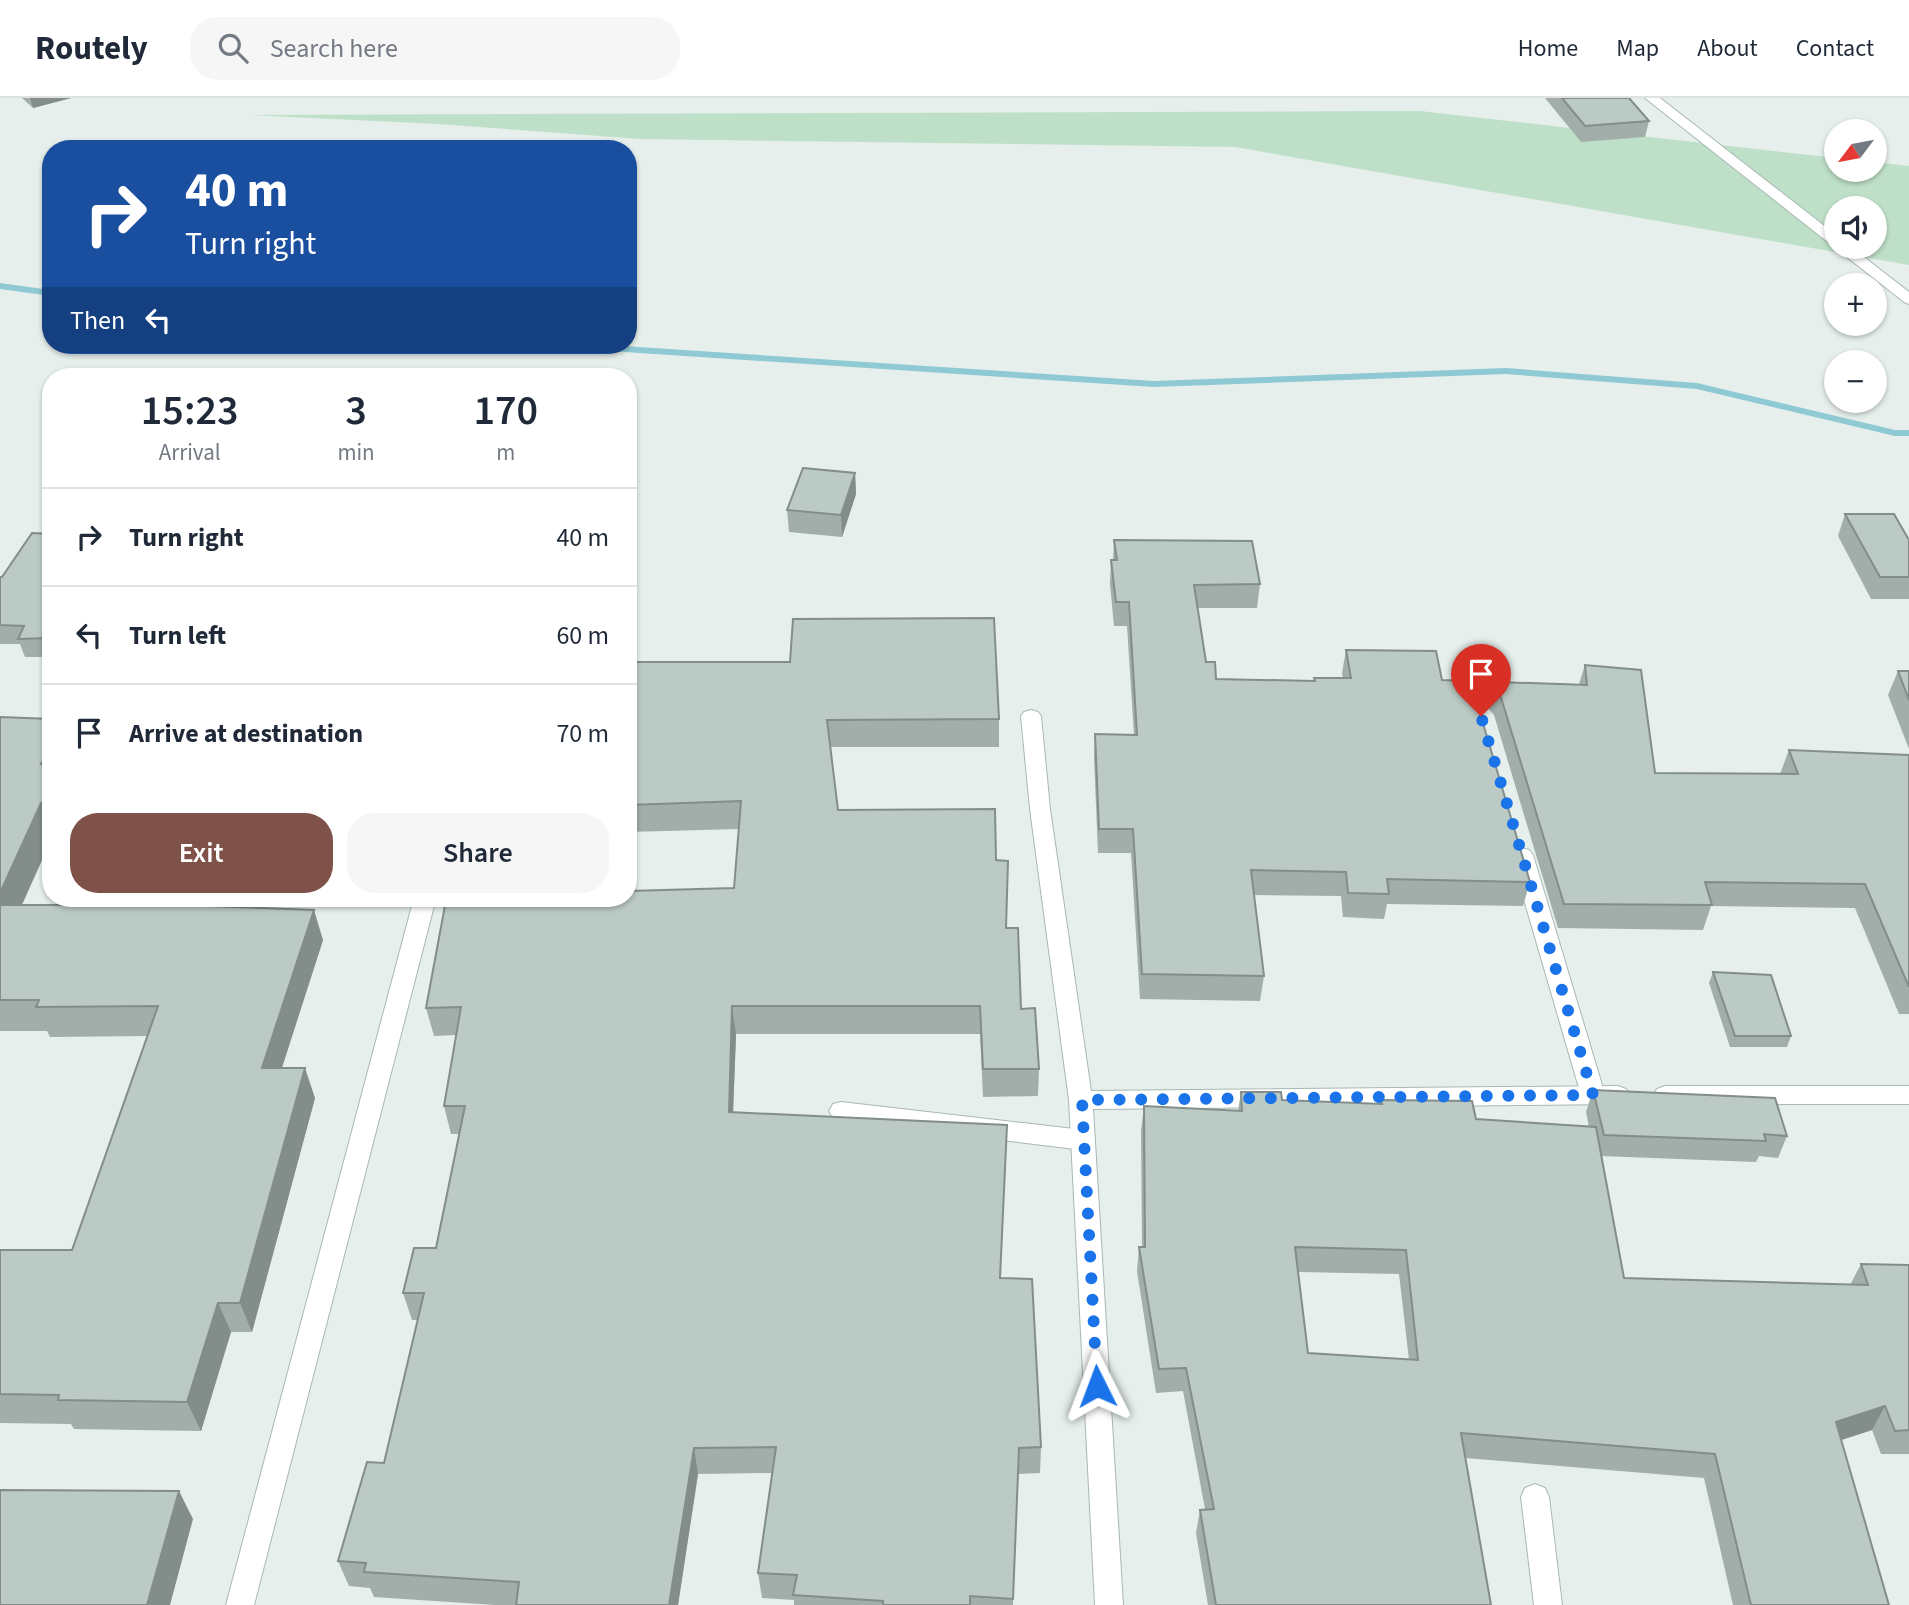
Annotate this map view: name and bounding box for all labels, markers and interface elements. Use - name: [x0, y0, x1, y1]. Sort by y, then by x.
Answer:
- search box: [190, 17, 680, 80]
- text: Routely: [35, 25, 148, 72]
- icon: search: [214, 29, 252, 67]
- text: Search here: [270, 30, 398, 67]
- text: Home: [1518, 31, 1578, 66]
- text: Map: [1616, 31, 1659, 66]
- text: About: [1697, 31, 1758, 66]
- text: Contact: [1796, 31, 1874, 66]
- north arrow: [1824, 119, 1886, 182]
- map controls: [1824, 119, 1887, 413]
- text: 40 m: [185, 156, 289, 226]
- icon: right: [70, 168, 161, 259]
- button: sound: [1824, 196, 1887, 259]
- text: Turn right: [185, 221, 316, 267]
- button: +: [1824, 273, 1887, 336]
- icon: left: [139, 301, 177, 339]
- text: Then: [70, 302, 125, 339]
- button: −: [1824, 350, 1887, 413]
- text: 15:23: [141, 381, 239, 441]
- text: 3: [345, 381, 367, 441]
- text: 170: [474, 381, 538, 441]
- text: Arrival: [159, 436, 221, 469]
- text: min: [337, 436, 375, 469]
- text: m: [496, 436, 515, 469]
- icon: right: [70, 518, 108, 556]
- text: Turn right: [129, 519, 244, 556]
- text: 40 m: [556, 519, 609, 556]
- icon: left: [70, 616, 108, 654]
- text: Turn left: [129, 617, 226, 654]
- text: 60 m: [556, 617, 609, 654]
- pin: [1451, 644, 1511, 716]
- icon: arrive: [1462, 655, 1500, 693]
- icon: arrive: [70, 714, 108, 752]
- text: Arrive at destination: [129, 715, 363, 752]
- text: 70 m: [556, 715, 609, 752]
- button: Exit: [70, 813, 333, 893]
- button: Share: [347, 813, 609, 893]
- position arrow: [1060, 1349, 1134, 1423]

